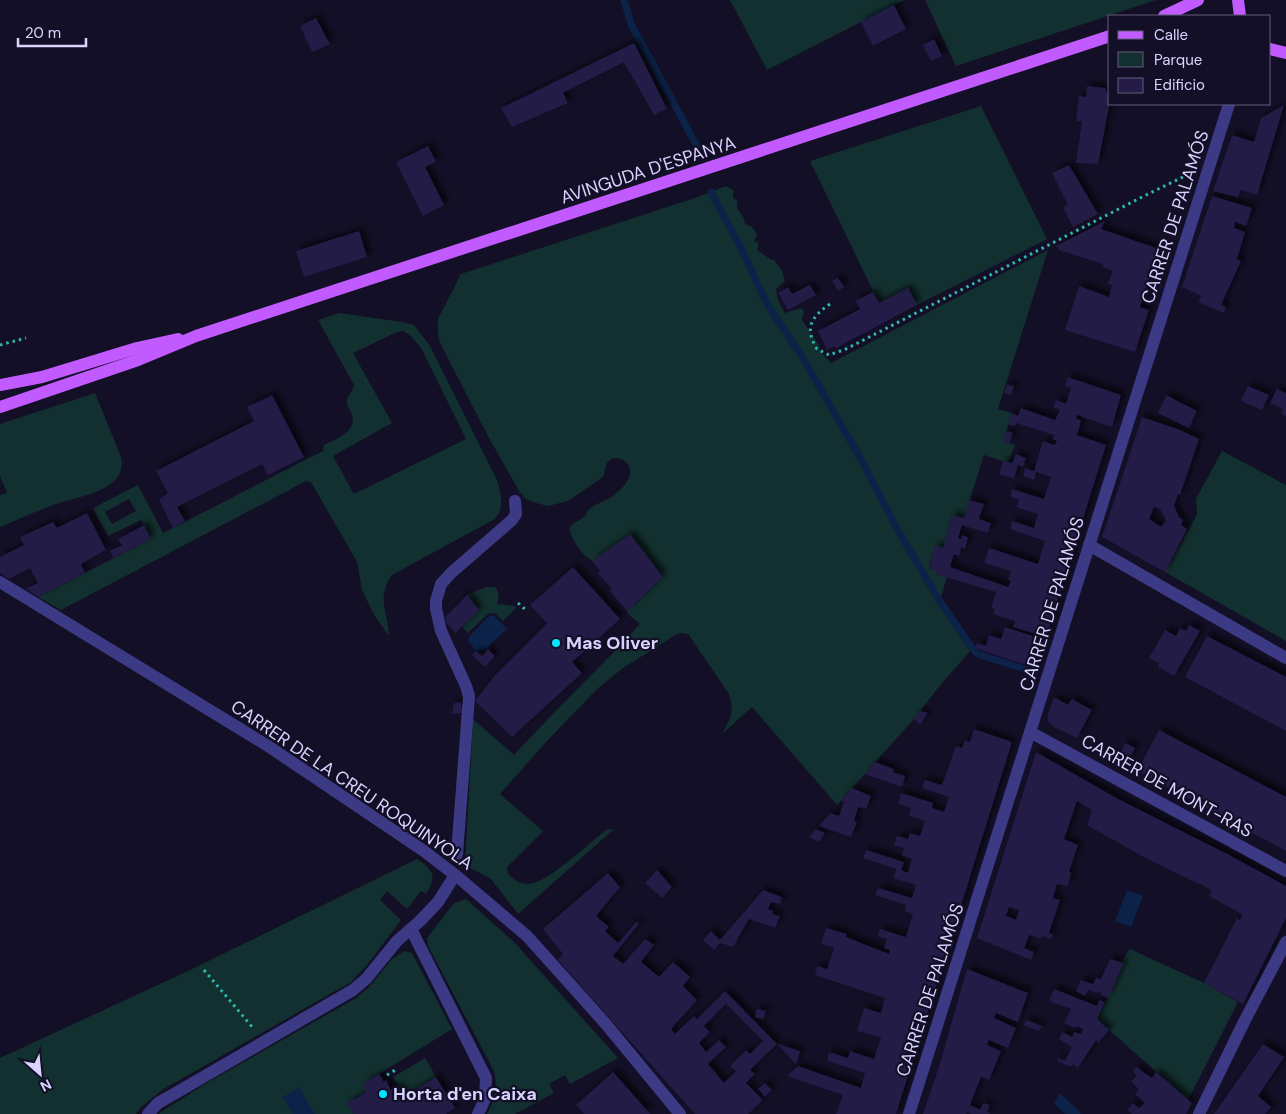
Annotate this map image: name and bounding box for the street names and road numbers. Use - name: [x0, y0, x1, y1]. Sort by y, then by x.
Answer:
- street label: CARRER DE PALAMÓS: [1136, 127, 1214, 307]
- street label: AVINGUDA D'ESPANYA: [557, 130, 739, 210]
- street label: CARRER DE PALAMÓS: [1014, 514, 1090, 694]
- street label: CARRER DE LA CREU ROQUINYOLA: [226, 695, 478, 875]
- street label: CARRER DE MONT-RAS: [1077, 729, 1257, 843]
- street label: CARRER DE PALAMÓS: [891, 900, 969, 1080]

